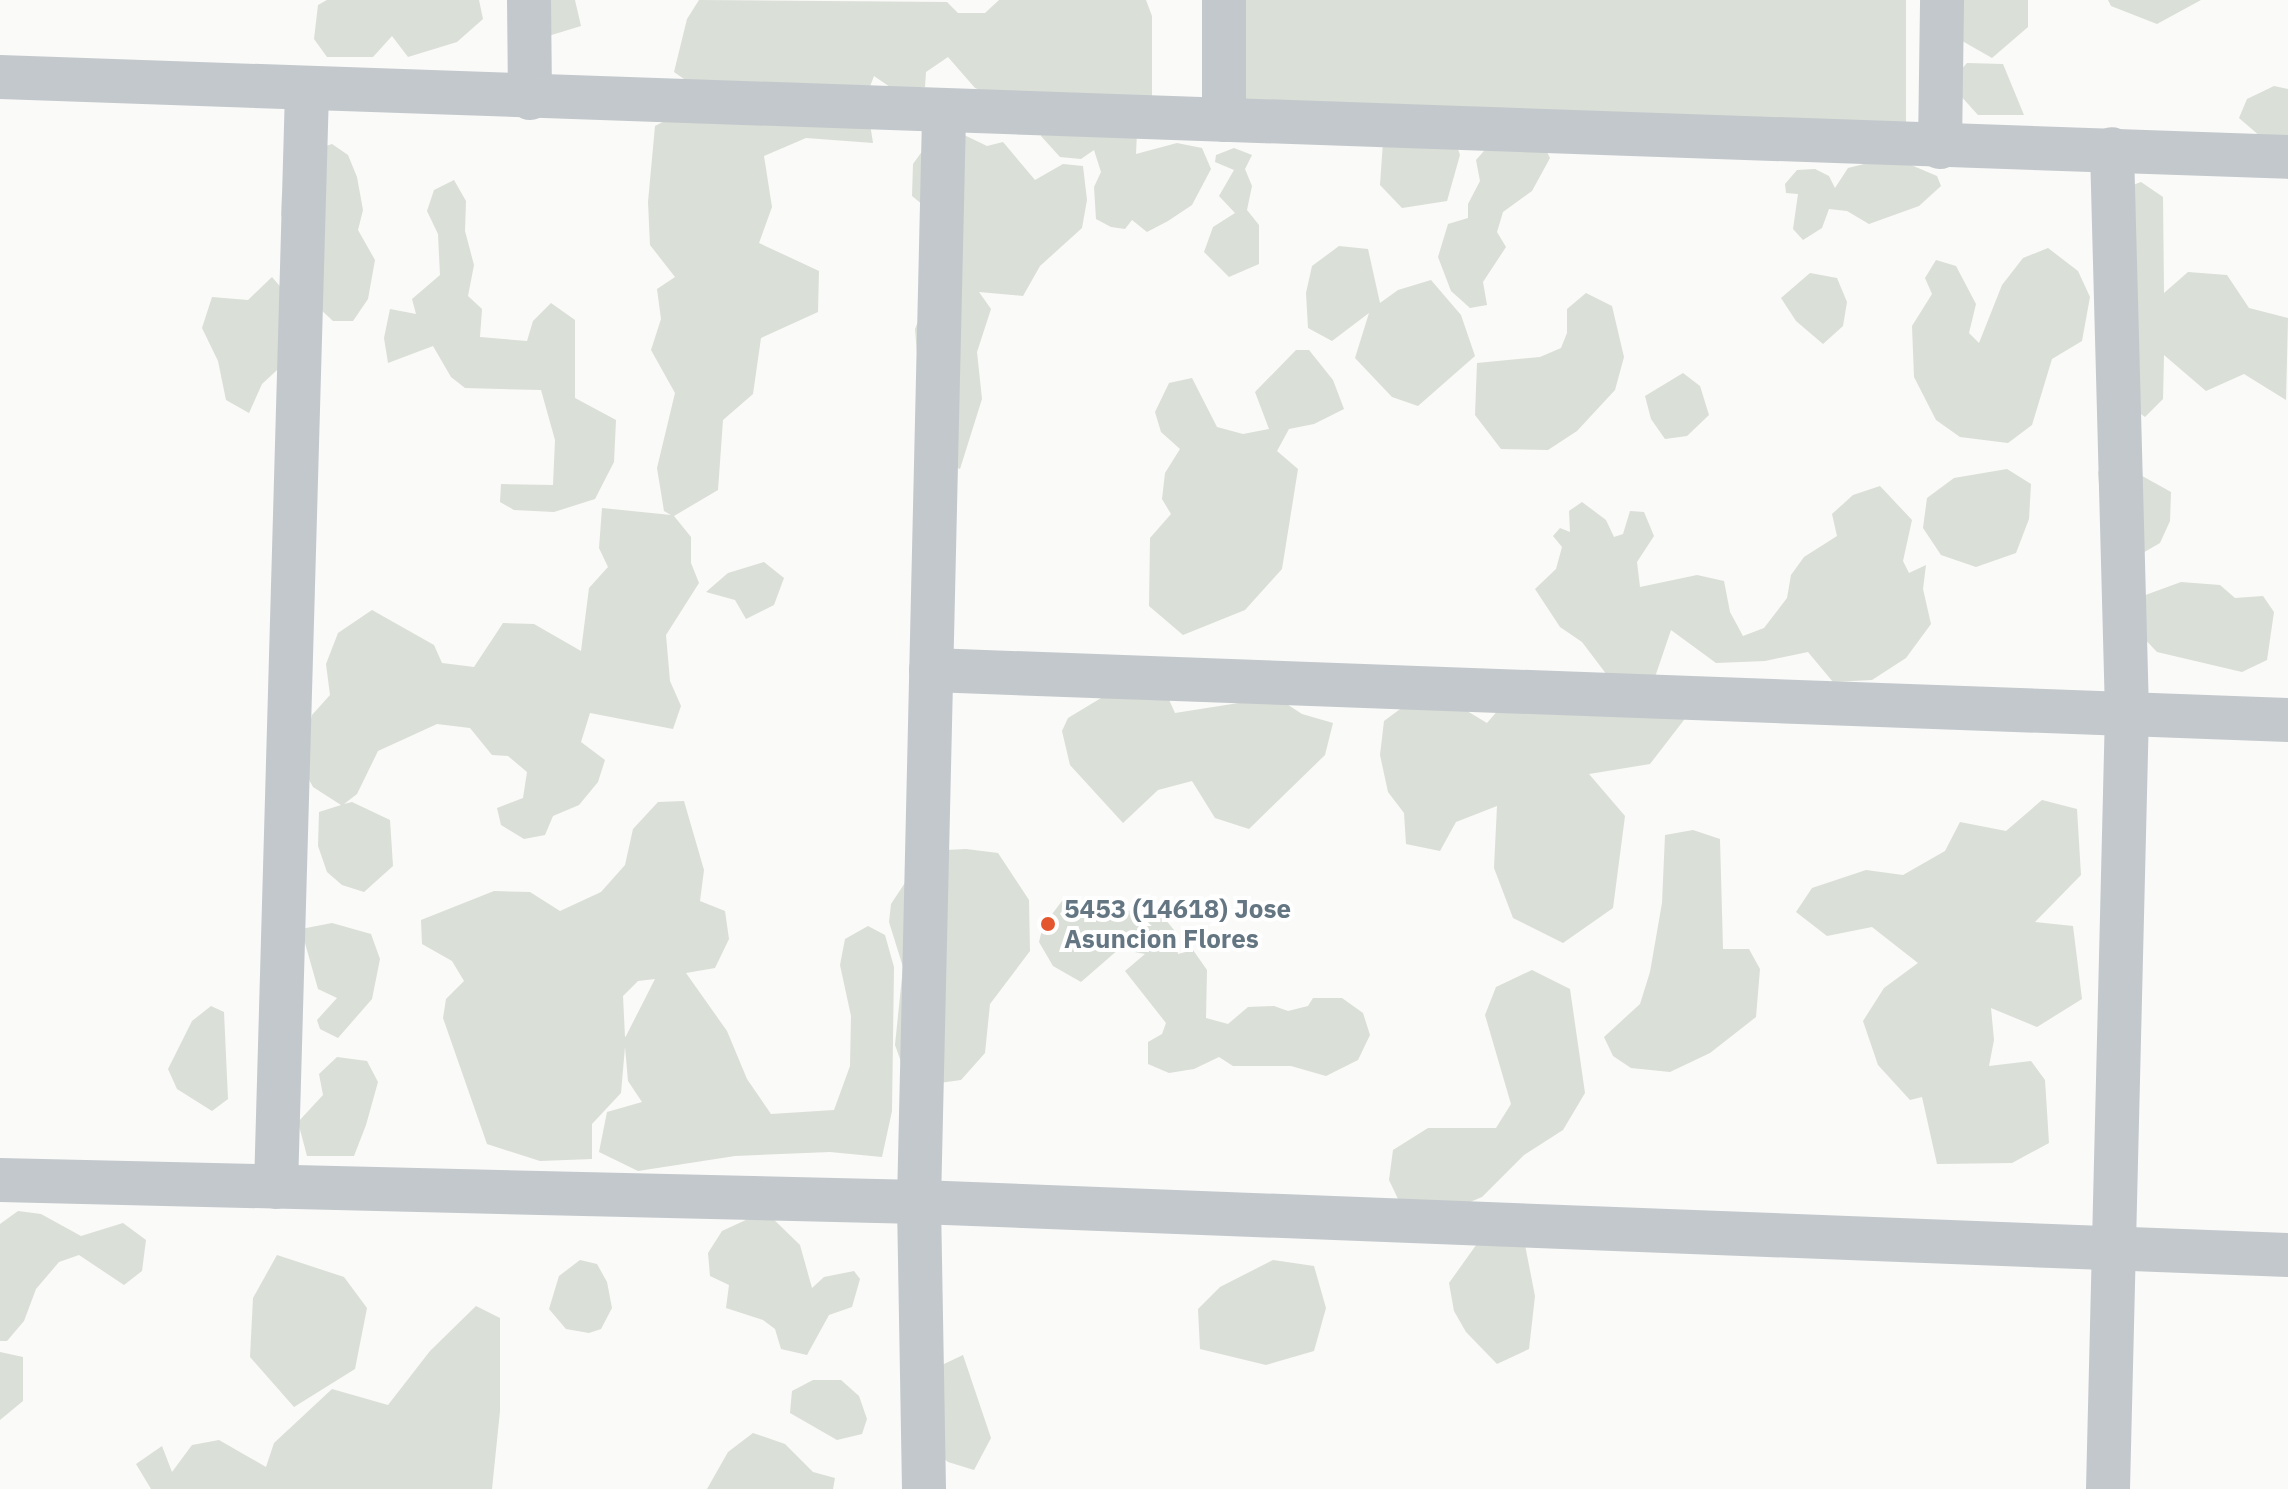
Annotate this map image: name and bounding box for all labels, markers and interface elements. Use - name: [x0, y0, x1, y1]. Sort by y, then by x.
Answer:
- place label: 5453 (14618) Jose Asuncion Flores: [1064, 893, 1291, 954]
- marker: 5453 (14618) Jose Asuncion Flores: [1039, 915, 1057, 933]

